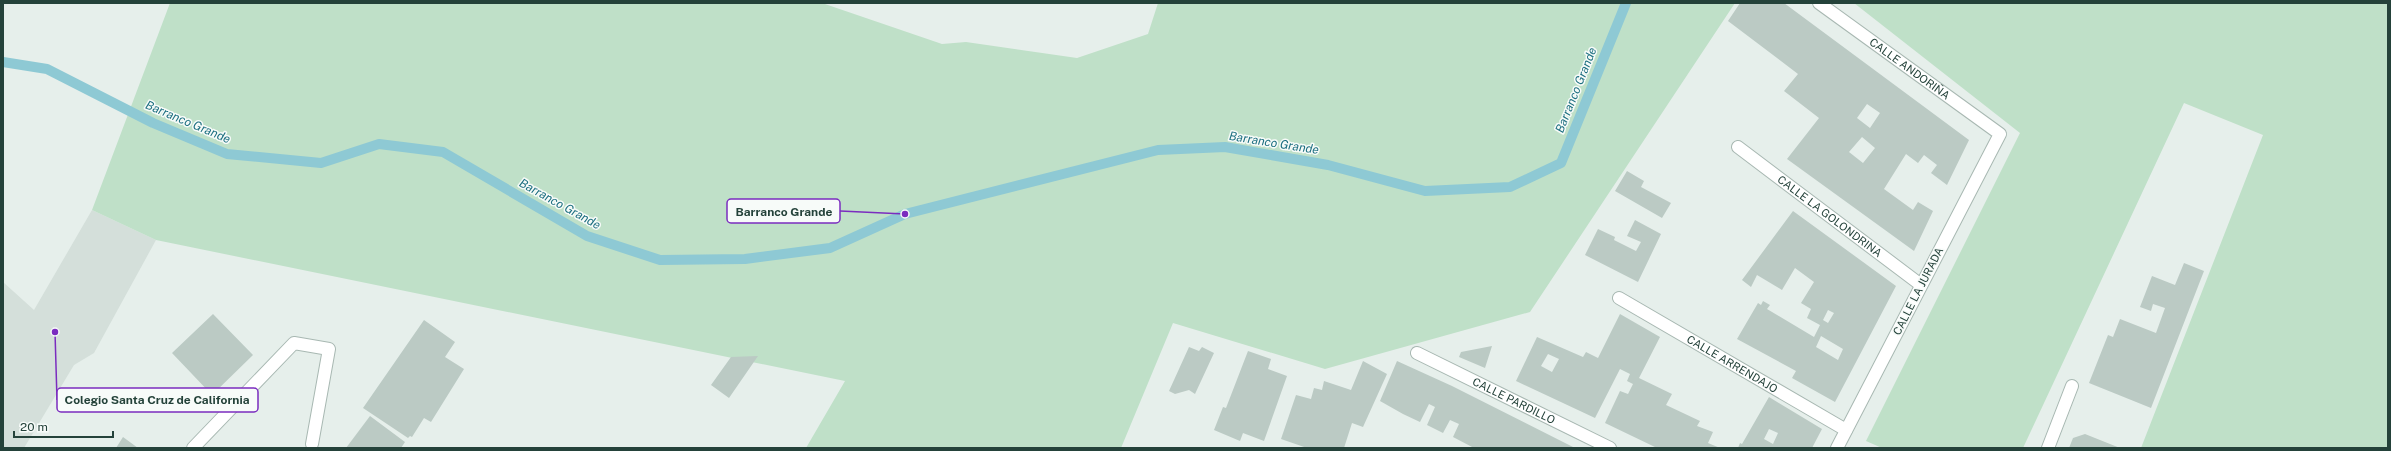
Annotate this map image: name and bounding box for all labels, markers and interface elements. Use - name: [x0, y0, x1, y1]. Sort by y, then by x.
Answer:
- street label: CALLE ANDORIÑA: [1867, 36, 1952, 102]
- water label: Barranco Grande: [1552, 45, 1600, 135]
- water label: Barranco Grande: [143, 98, 233, 146]
- water label: Barranco Grande: [1228, 129, 1320, 157]
- street label: CALLE LA GOLONDRINA: [1775, 173, 1884, 260]
- water label: Barranco Grande: [517, 176, 604, 232]
- callout: Barranco Grande: [727, 199, 840, 223]
- text: Barranco Grande: [736, 205, 833, 219]
- street label: CALLE LA JURADA: [1891, 245, 1945, 337]
- street label: CALLE ARRENDAJO: [1685, 333, 1780, 395]
- street label: CALLE PARDILLO: [1471, 375, 1557, 426]
- callout: Colegio Santa Cruz de California: [57, 388, 258, 412]
- text: Colegio Santa Cruz de California: [65, 393, 250, 407]
- scale bar: [14, 413, 113, 439]
- text: 20 m: [20, 420, 48, 434]

